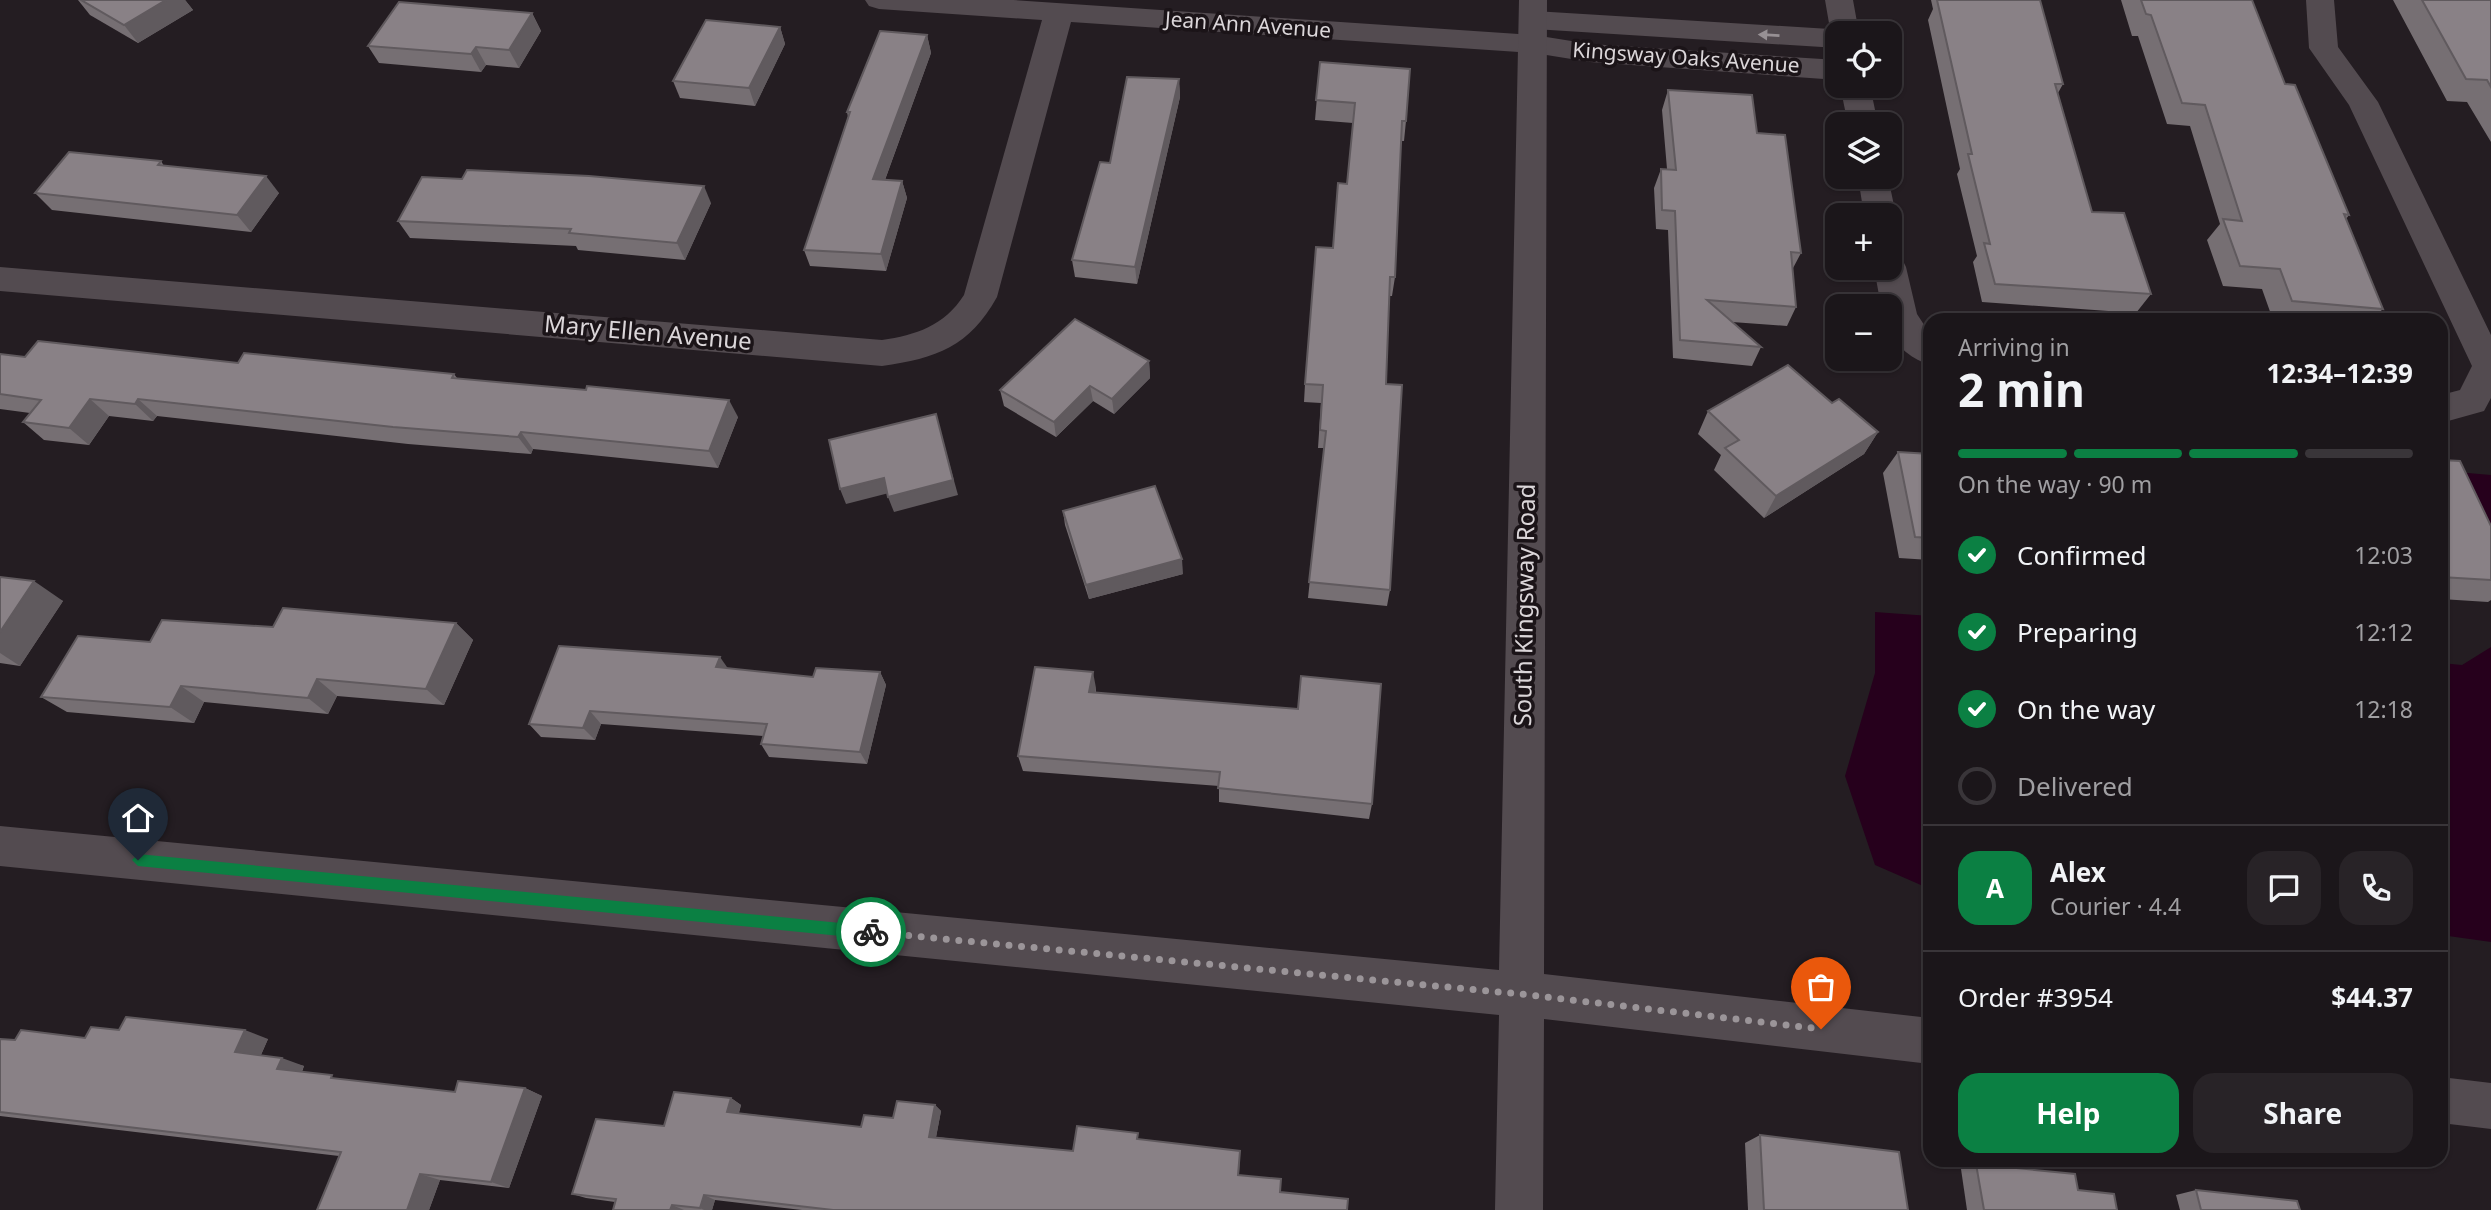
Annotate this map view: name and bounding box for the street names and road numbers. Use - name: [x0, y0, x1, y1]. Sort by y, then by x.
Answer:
- street label: Jean Ann Avenue: [1162, 4, 1332, 44]
- street label: Kingsway Oaks Avenue: [1572, 35, 1801, 79]
- street label: Mary Ellen Avenue: [543, 306, 753, 357]
- street label: South Kingsway Road: [1505, 483, 1542, 727]

